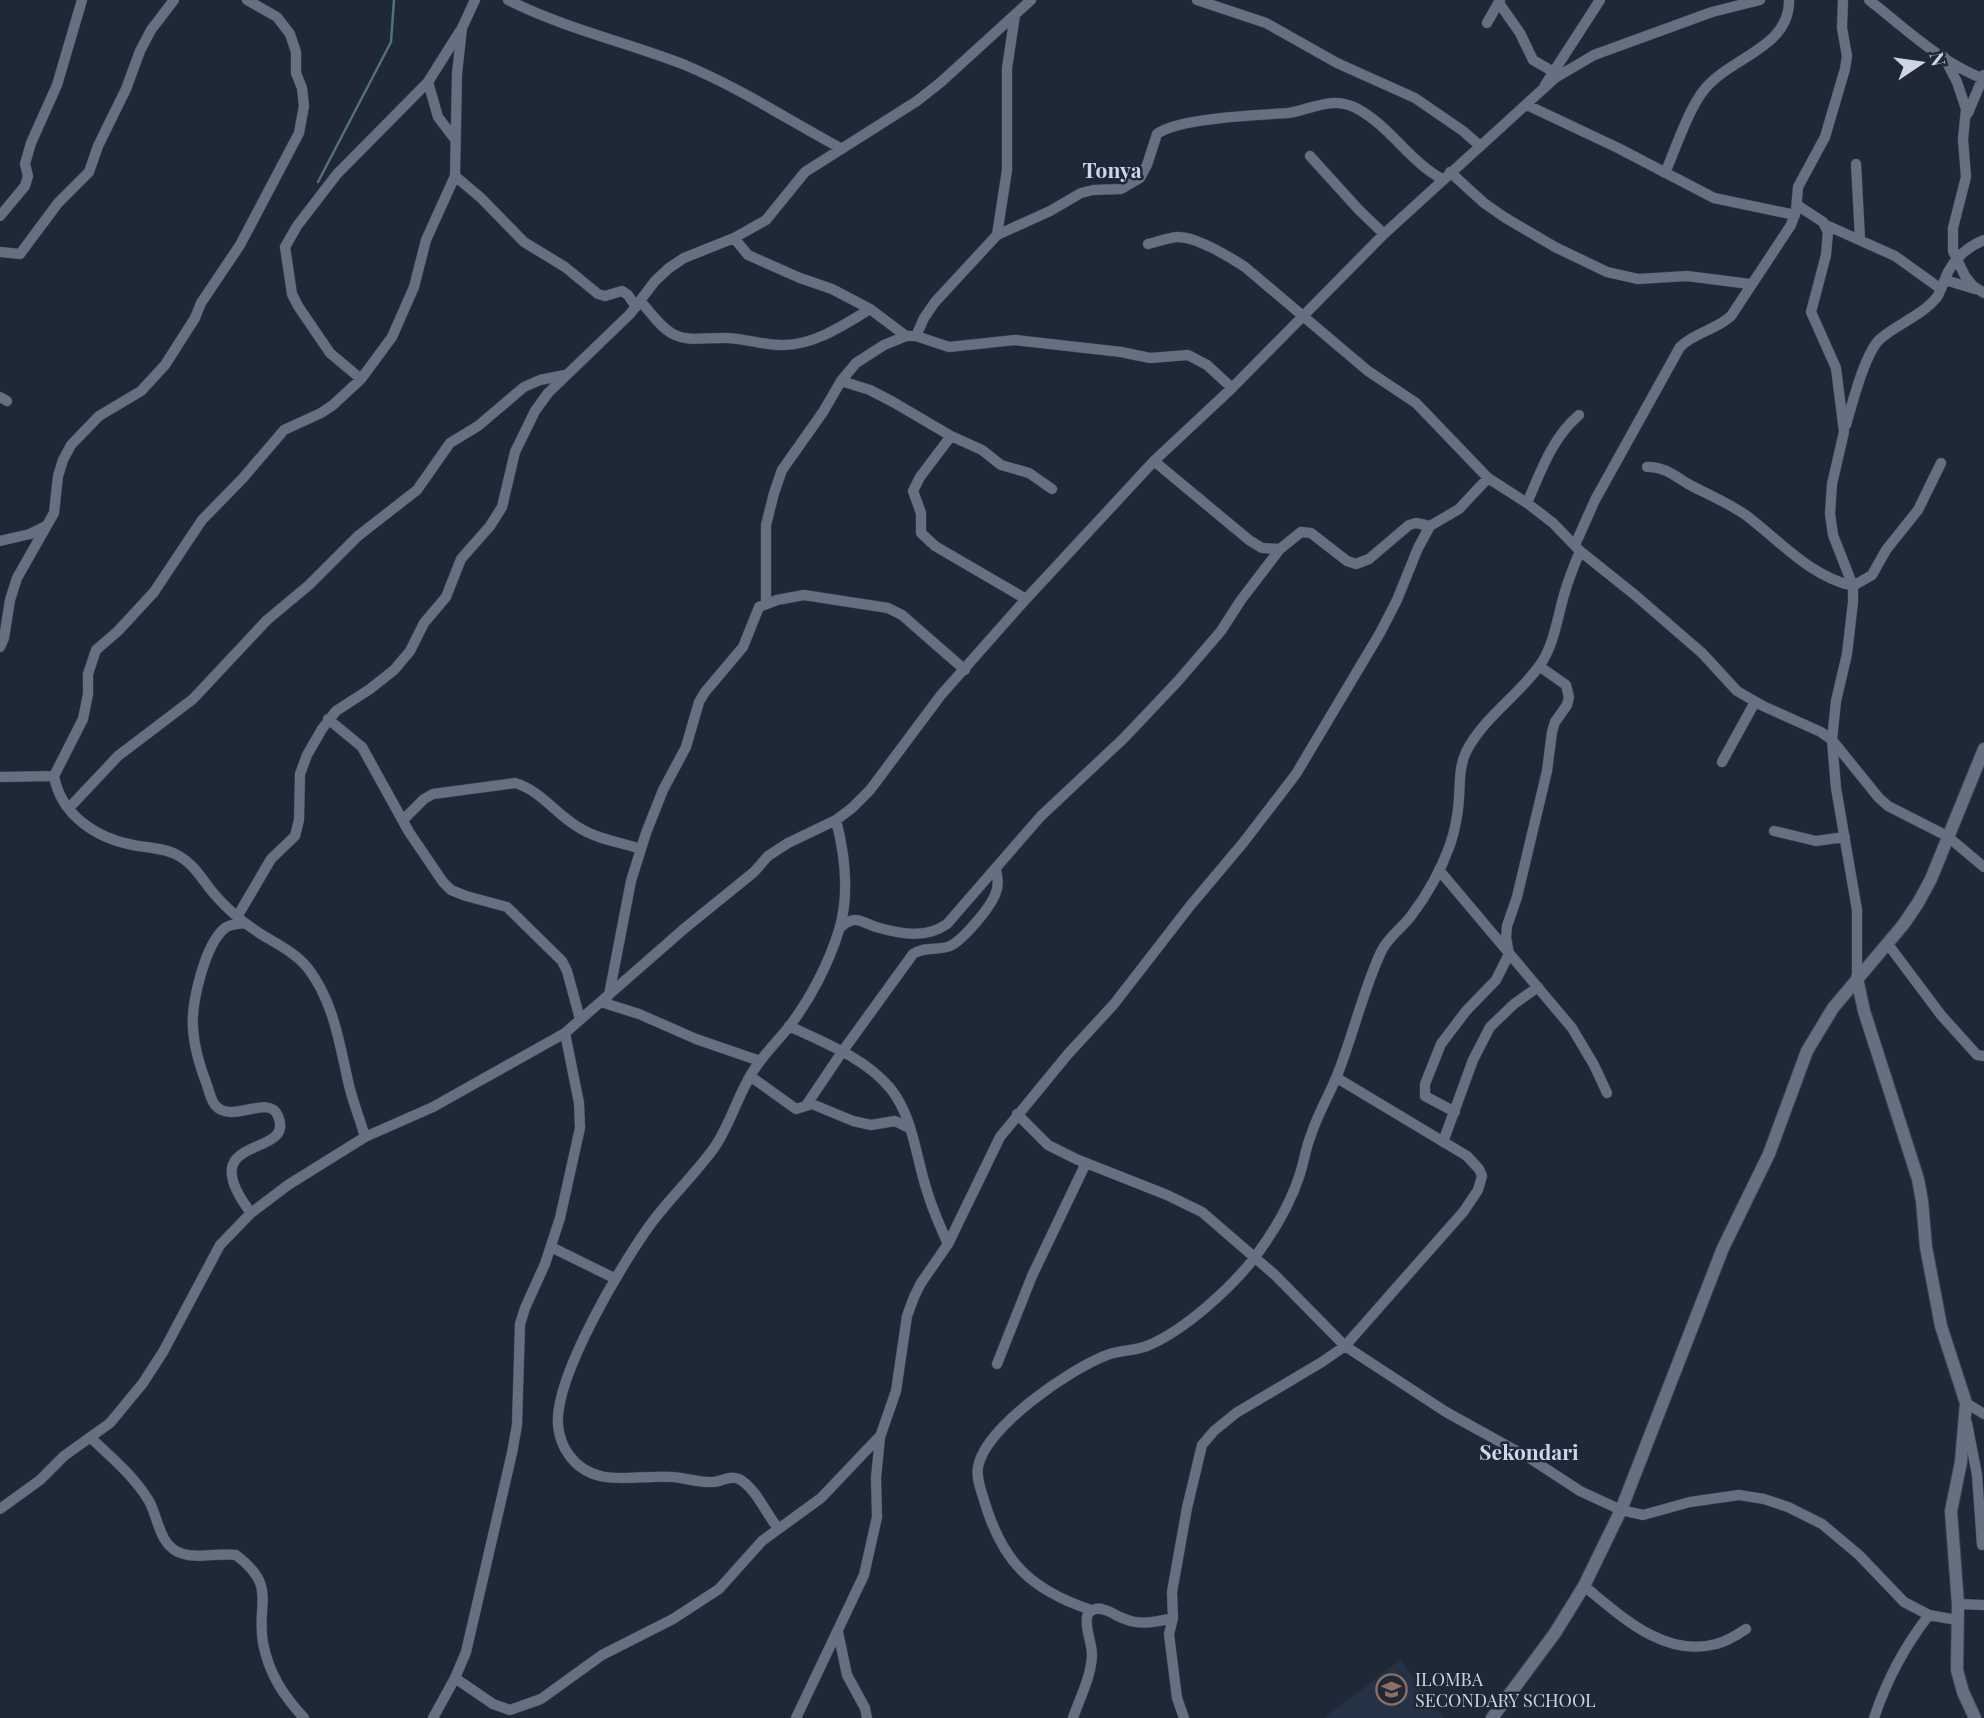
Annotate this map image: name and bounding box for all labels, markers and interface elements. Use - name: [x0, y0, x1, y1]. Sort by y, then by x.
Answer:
- north arrow: [1886, 28, 1956, 98]
- text: N: [1924, 49, 1953, 69]
- district label: Tonya: [1082, 155, 1142, 183]
- district label: Sekondari: [1479, 1437, 1579, 1465]
- place label: ILOMBA SECONDARY SCHOOL: [1415, 1667, 1596, 1712]
- school or university icon: ILOMBA SECONDARY SCHOOL: [1375, 1672, 1409, 1706]

